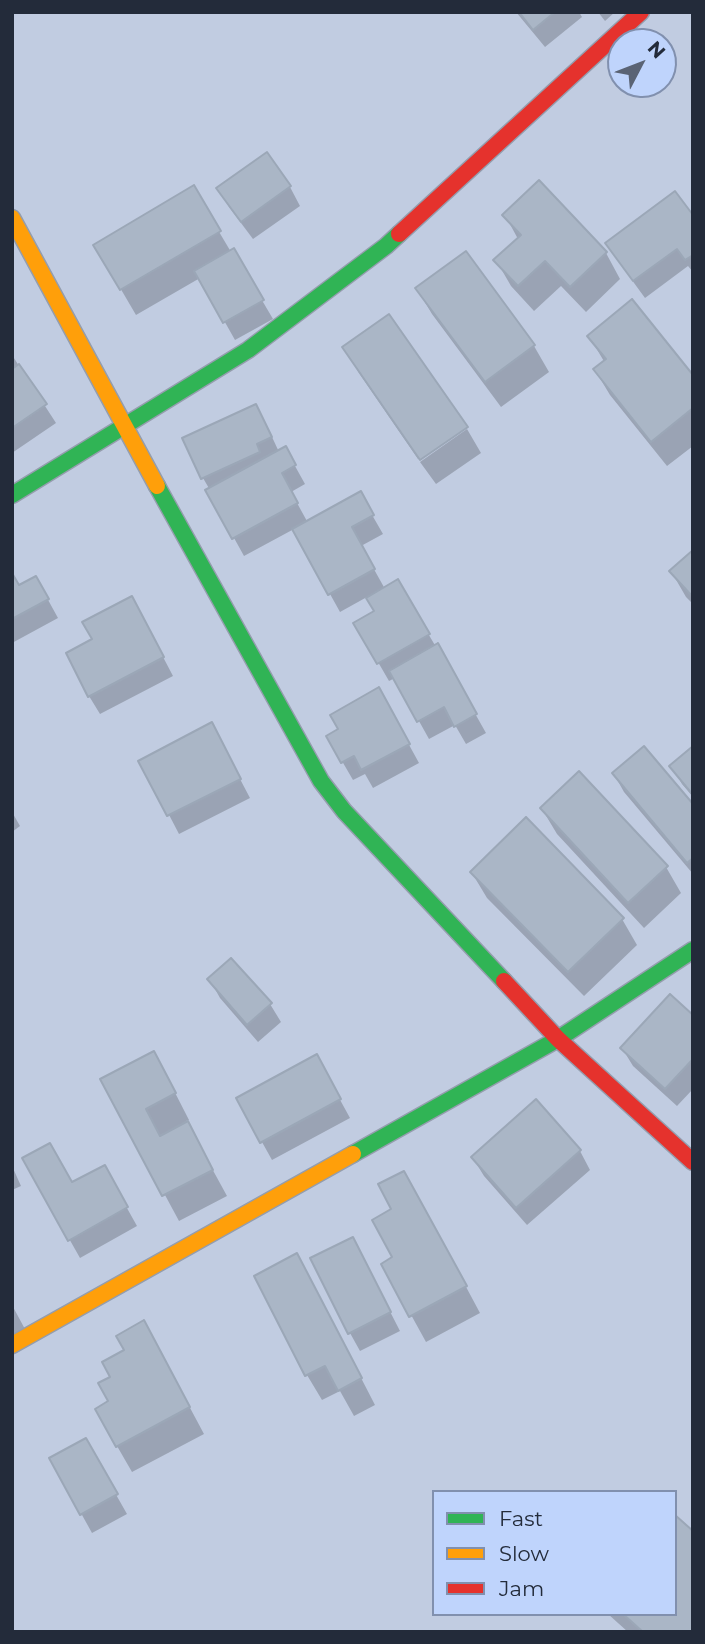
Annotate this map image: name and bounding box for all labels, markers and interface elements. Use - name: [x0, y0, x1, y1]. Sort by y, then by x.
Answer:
- north arrow: [607, 28, 677, 98]
- text: N: [643, 37, 670, 63]
- legend: [432, 1490, 677, 1616]
- text: Fast: [499, 1506, 543, 1531]
- text: Slow: [499, 1541, 549, 1566]
- text: Jam: [499, 1576, 544, 1601]

